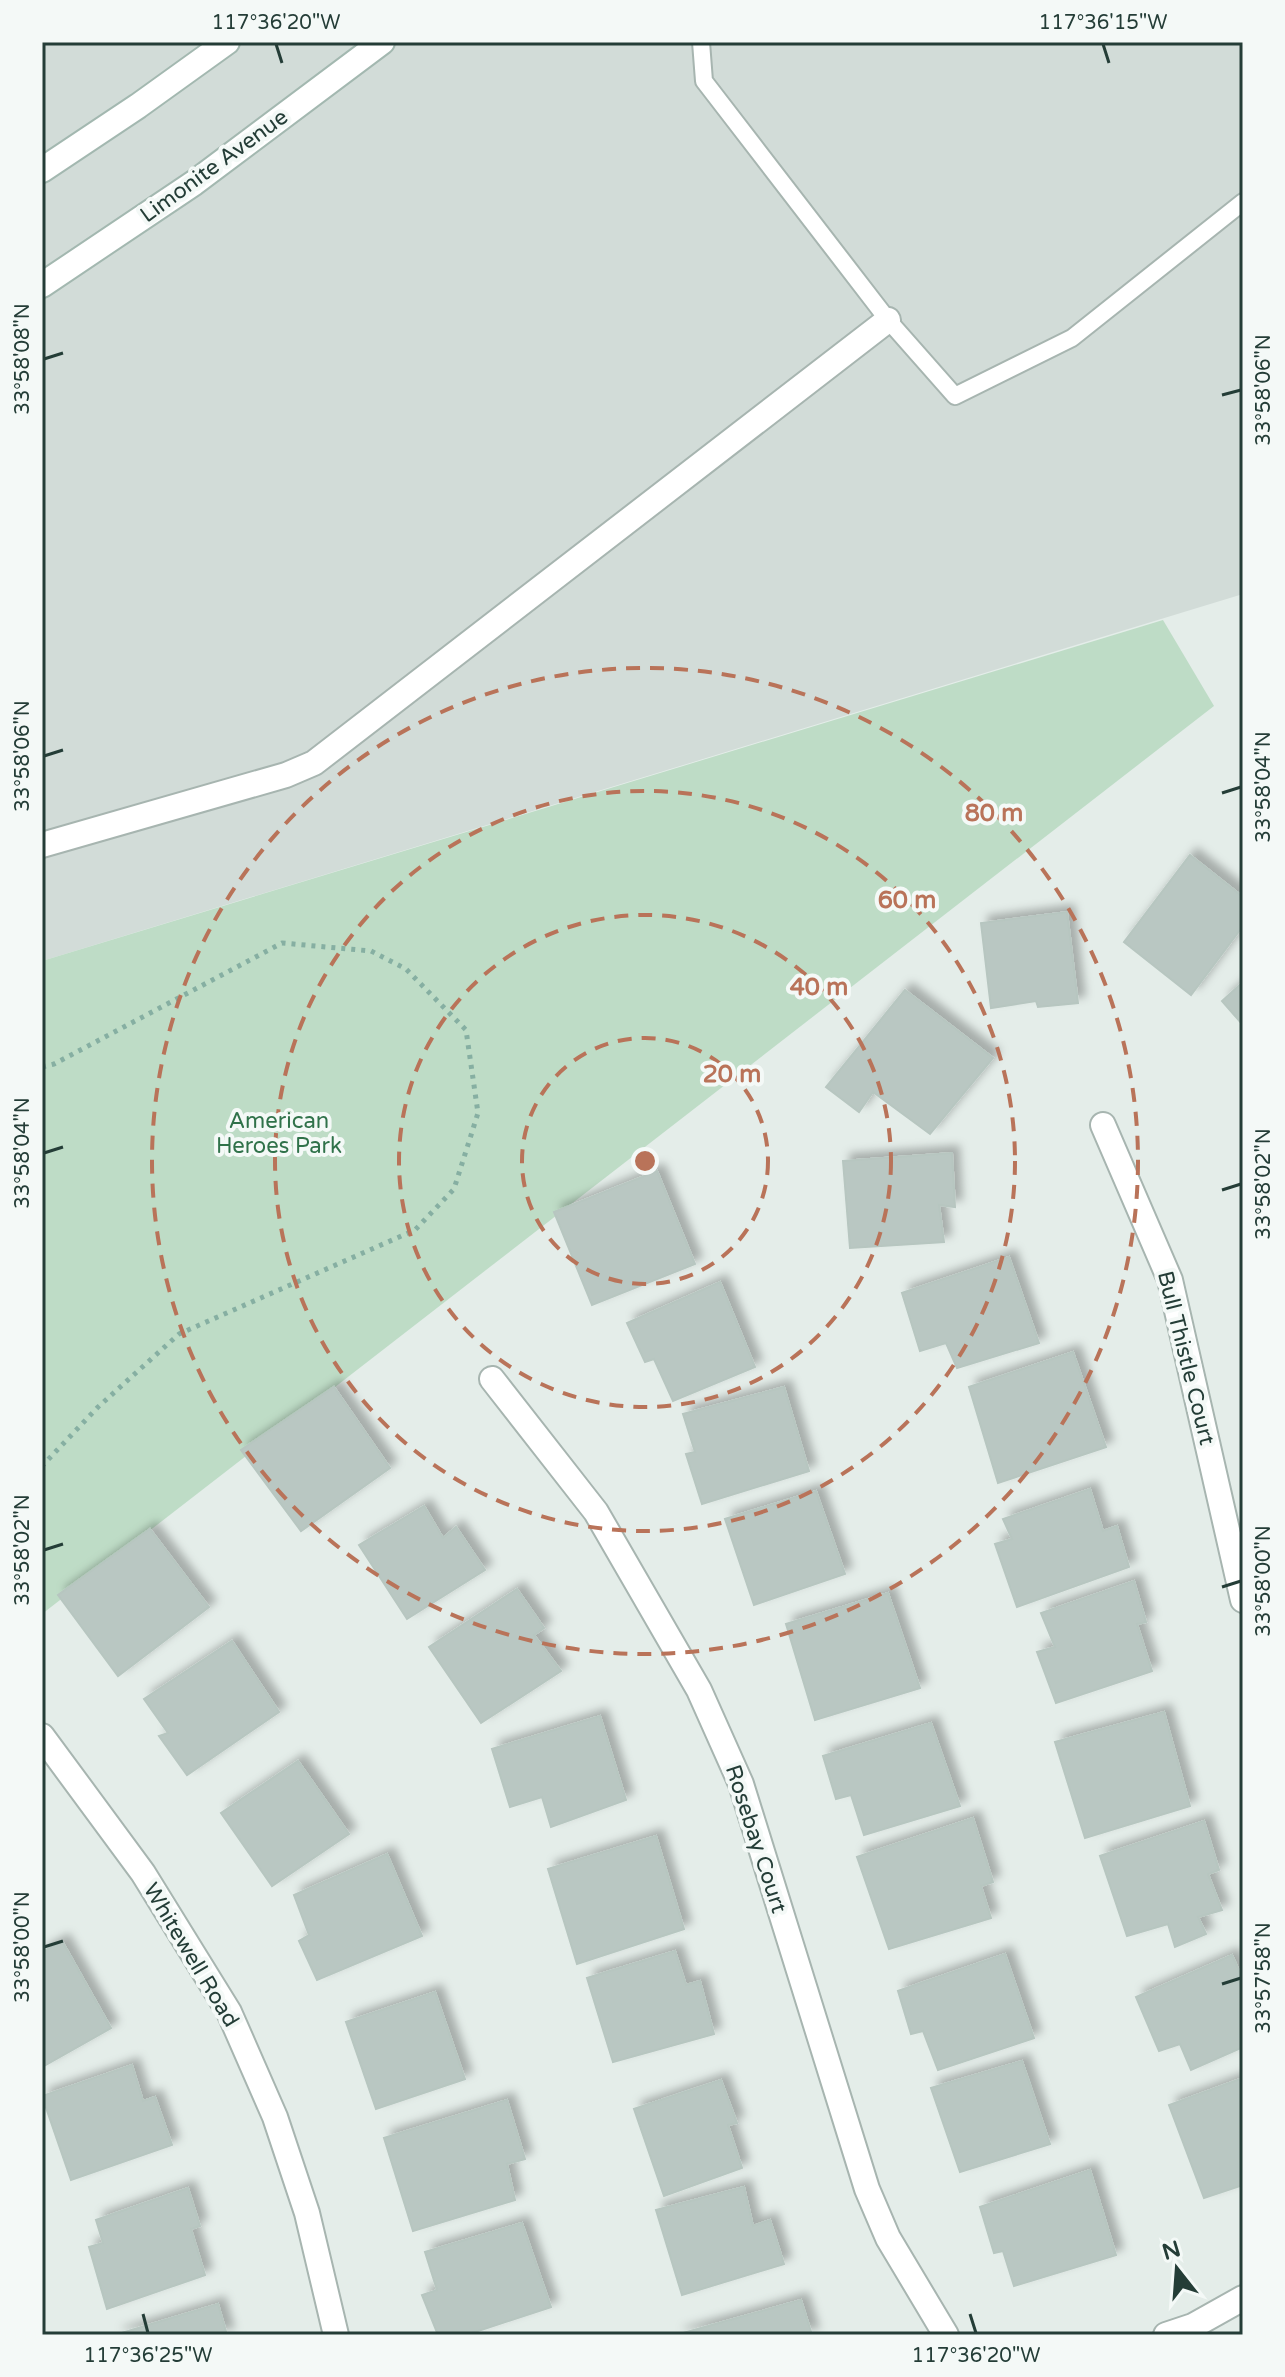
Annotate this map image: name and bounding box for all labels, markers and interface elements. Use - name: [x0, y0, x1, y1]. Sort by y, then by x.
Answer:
- text: 117°36'20"W: [212, 11, 340, 35]
- text: 117°36'15"W: [1039, 11, 1167, 35]
- street label: Limonite Avenue: [135, 104, 293, 228]
- text: 33°58'08"N: [11, 303, 35, 415]
- text: 33°58'06"N: [1252, 334, 1276, 446]
- text: 33°58'06"N: [11, 700, 35, 812]
- text: 33°58'04"N: [1252, 731, 1276, 843]
- text: 80 m: [965, 799, 1023, 828]
- text: 60 m: [878, 886, 936, 915]
- text: 40 m: [790, 973, 848, 1002]
- text: 20 m: [703, 1060, 761, 1089]
- text: 33°58'04"N: [11, 1097, 35, 1209]
- park label: American Heroes Park: [216, 1108, 342, 1159]
- text: 33°58'02"N: [1252, 1128, 1276, 1240]
- centre of rings: [631, 1147, 659, 1175]
- street label: Bull Thistle Court: [1152, 1268, 1220, 1448]
- text: 33°58'02"N: [11, 1494, 35, 1606]
- text: 33°58'00"N: [1252, 1525, 1276, 1637]
- street label: Rosebay Court: [720, 1762, 792, 1916]
- street label: Whitewell Road: [138, 1878, 244, 2032]
- text: 33°58'00"N: [11, 1891, 35, 2003]
- text: 33°57'58"N: [1252, 1922, 1276, 2034]
- north arrow: [1137, 2229, 1217, 2309]
- text: N: [1159, 2236, 1184, 2266]
- text: 117°36'25"W: [84, 2344, 212, 2368]
- text: 117°36'20"W: [912, 2344, 1040, 2368]

